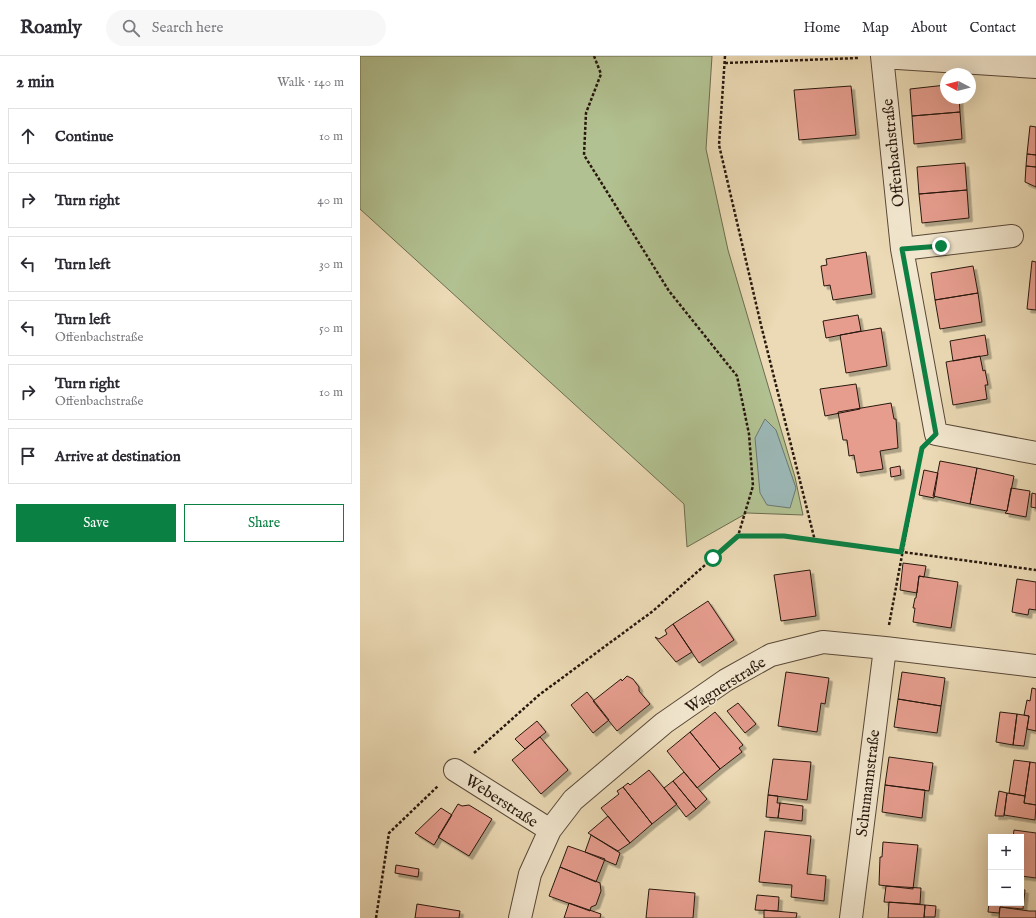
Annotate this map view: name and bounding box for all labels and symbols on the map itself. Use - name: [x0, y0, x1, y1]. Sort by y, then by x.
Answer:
- north arrow: [940, 68, 976, 104]
- street label: Offenbachstraße: [878, 98, 910, 208]
- route end: [932, 237, 950, 255]
- route start: [704, 549, 722, 567]
- street label: Wagnerstraße: [682, 653, 770, 718]
- street label: Schumannstraße: [853, 729, 885, 838]
- street label: Weberstraße: [461, 771, 541, 833]

